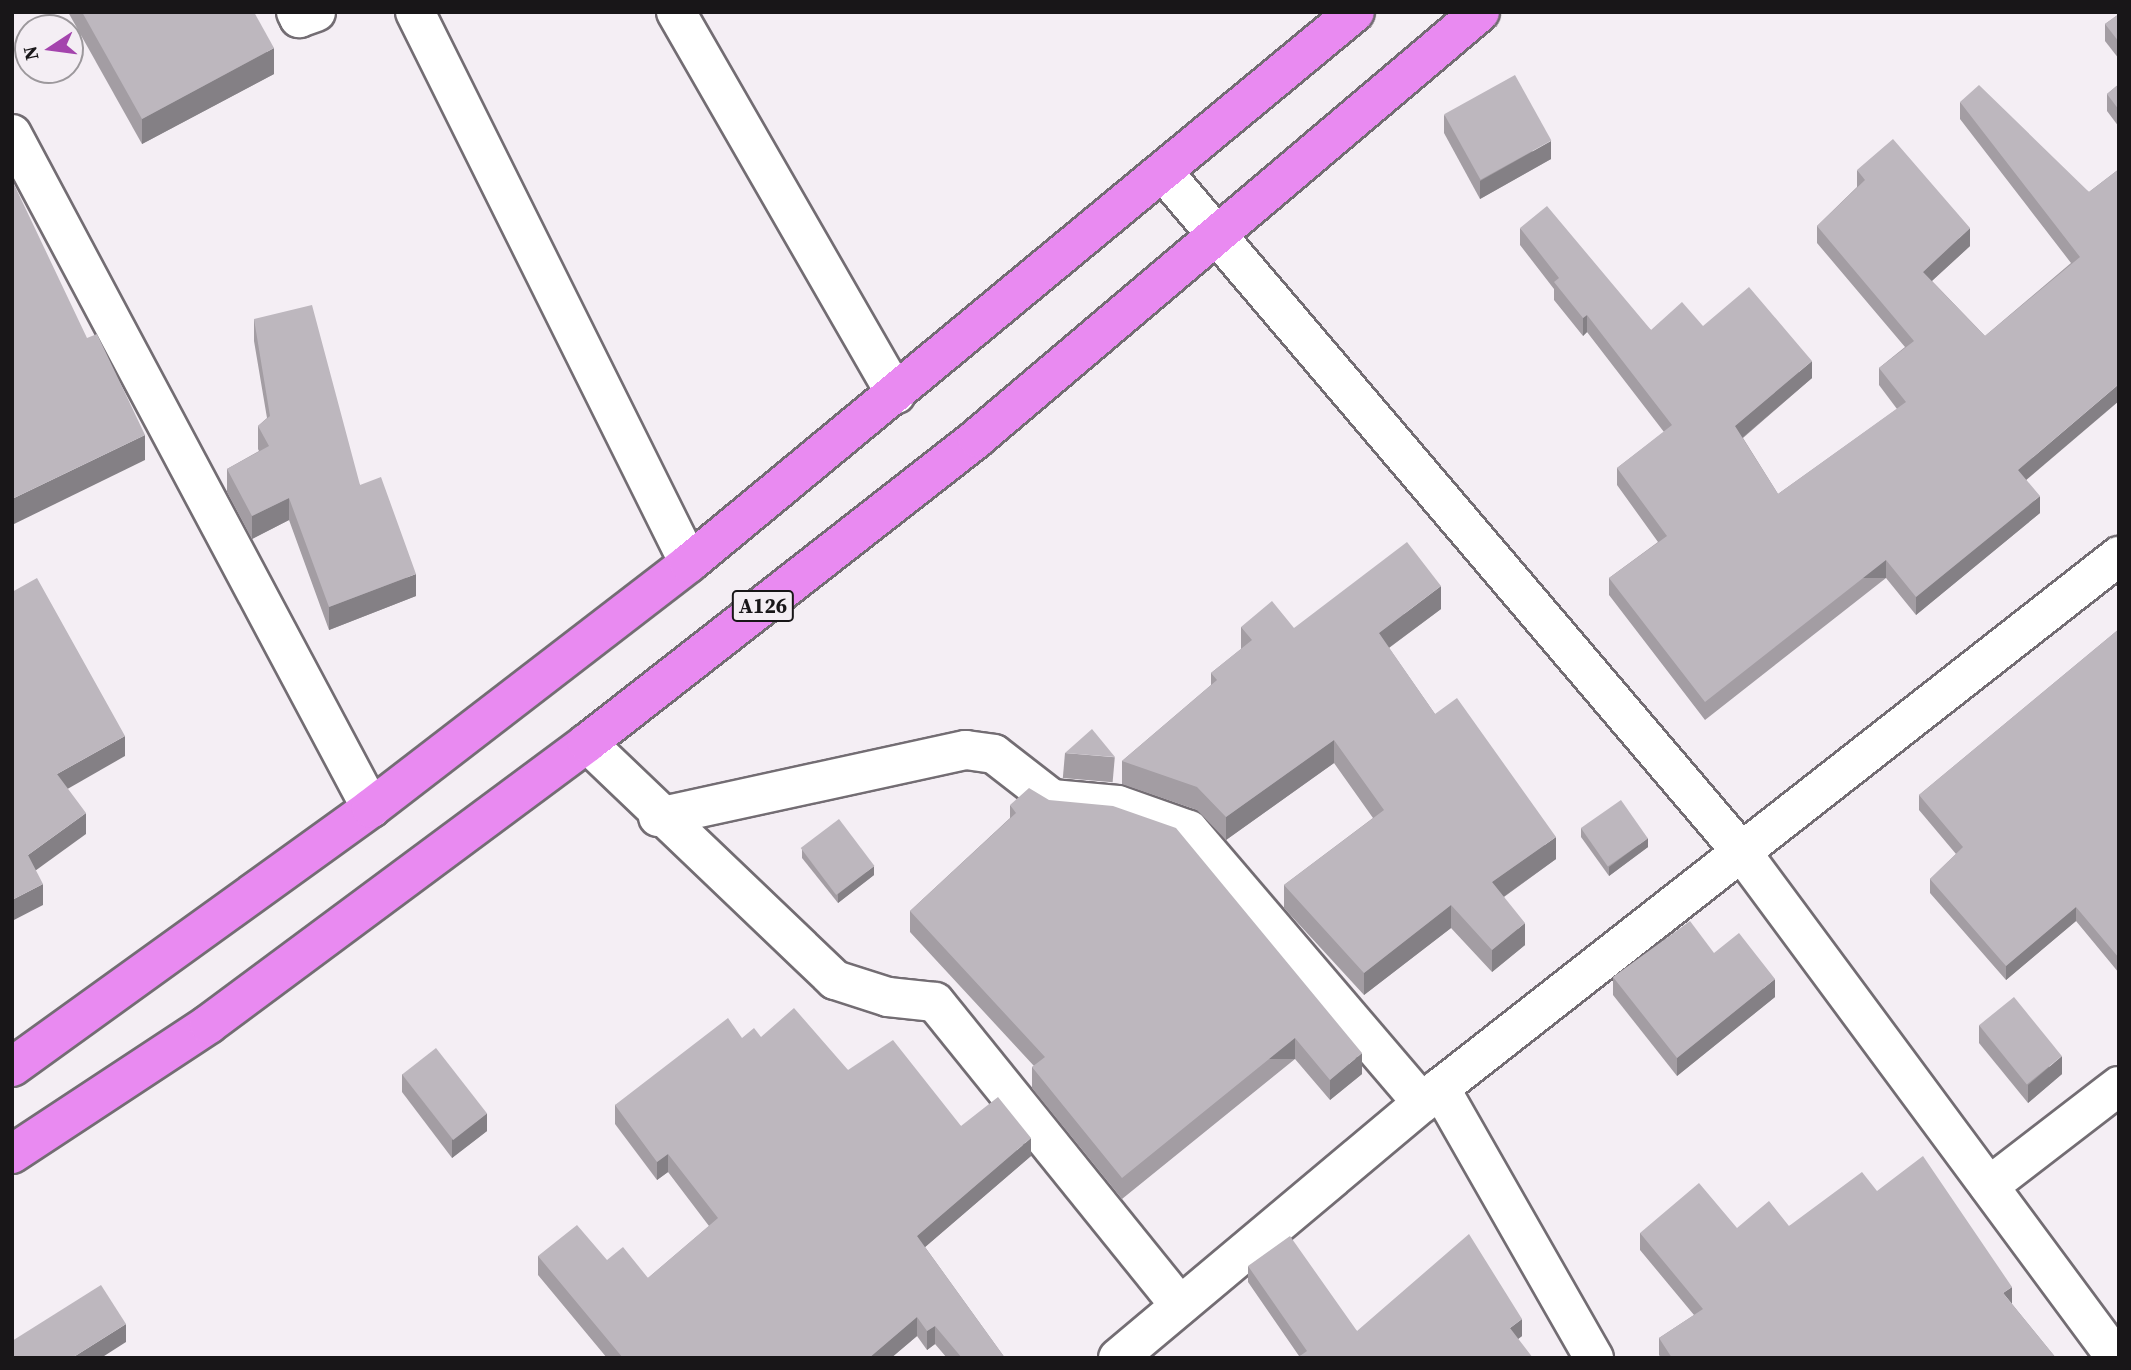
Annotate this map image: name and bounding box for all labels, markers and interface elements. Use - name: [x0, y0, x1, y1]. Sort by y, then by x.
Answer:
- north arrow: [14, 14, 84, 84]
- text: N: [16, 44, 45, 63]
- road number: A126: [732, 588, 794, 624]

